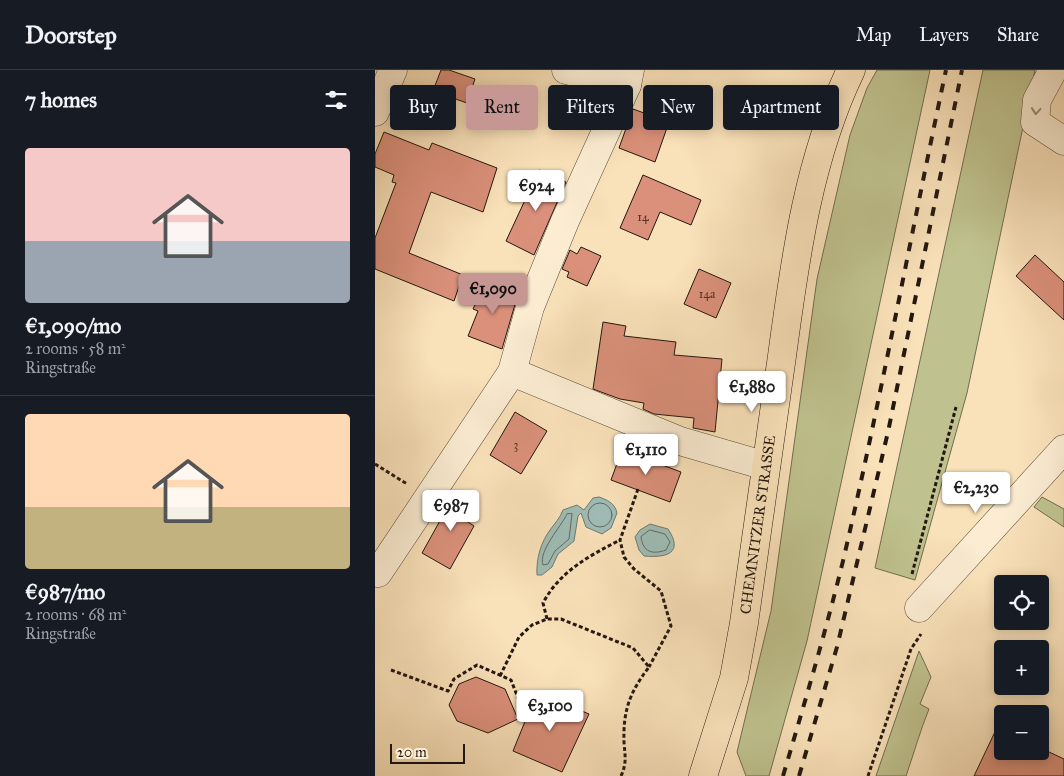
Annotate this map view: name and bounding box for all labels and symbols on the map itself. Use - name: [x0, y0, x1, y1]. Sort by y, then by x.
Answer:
- one-way arrow: [1031, 108, 1042, 116]
- pin: €924: [506, 170, 566, 212]
- house number: 14: [637, 210, 649, 224]
- pin: €1,090: [452, 272, 534, 315]
- house number: 14a: [699, 287, 716, 301]
- pin: €1,880: [711, 370, 793, 413]
- pin: €1,110: [605, 434, 687, 476]
- street label: CHEMNITZER STRASSE: [736, 434, 779, 615]
- house number: 3: [514, 438, 519, 452]
- pin: €2,230: [935, 472, 1017, 514]
- pin: €987: [421, 490, 481, 532]
- pin: €3,100: [509, 690, 591, 732]
- scale bar: [390, 741, 465, 764]

